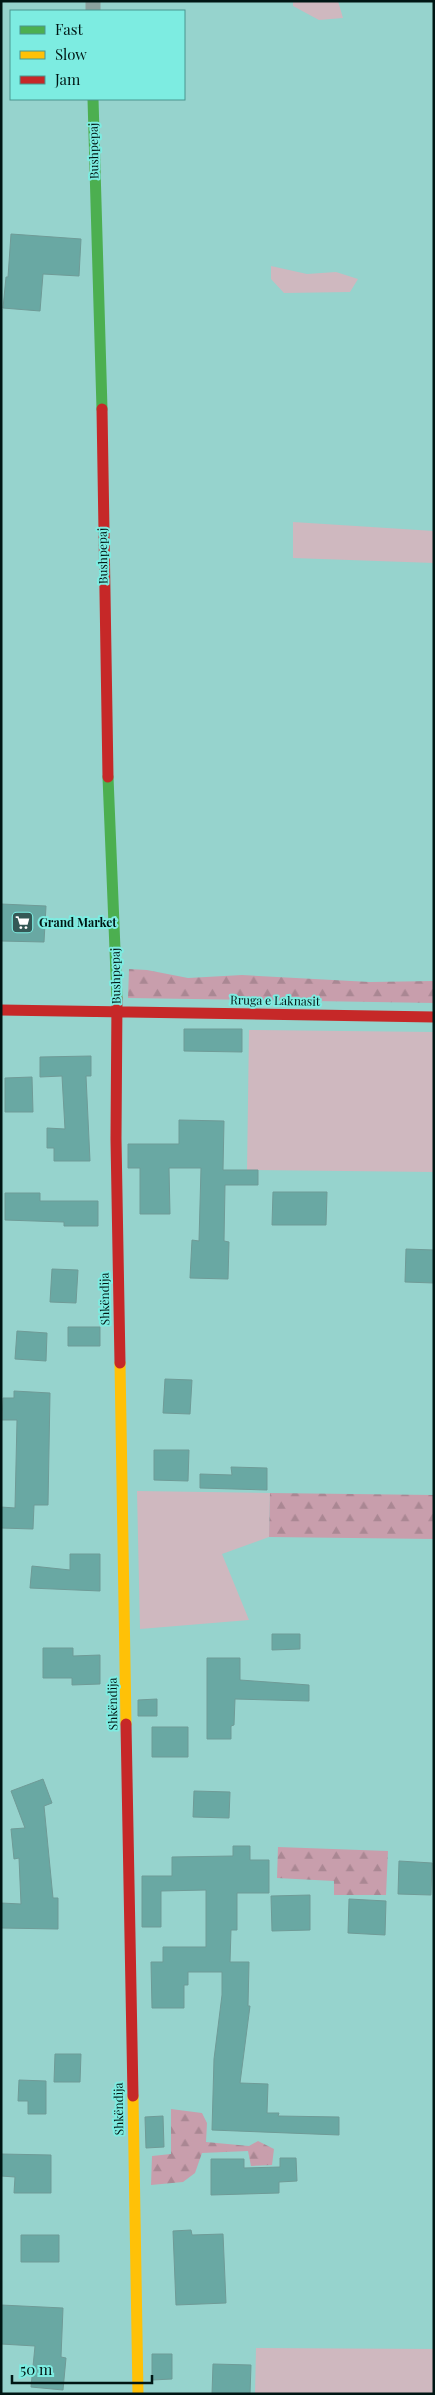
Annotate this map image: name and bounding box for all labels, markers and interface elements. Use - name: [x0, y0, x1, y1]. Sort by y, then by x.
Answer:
- legend: [10, 10, 185, 100]
- text: Fast: [55, 19, 84, 39]
- text: Slow: [55, 44, 87, 64]
- text: Jam: [54, 69, 81, 89]
- street label: Bushpepaj: [85, 123, 101, 179]
- street label: Bushpepaj: [94, 528, 110, 584]
- supermarket icon: Grand Market: [11, 911, 35, 935]
- place label: Grand Market: [39, 914, 117, 930]
- street label: Bushpepaj: [107, 948, 123, 1004]
- street label: Rruga e Laknasit: [230, 991, 321, 1009]
- street label: Shkëndija: [96, 1273, 112, 1326]
- street label: Shkëndija: [104, 1678, 120, 1731]
- street label: Shkëndija: [110, 2083, 126, 2136]
- scale bar: [12, 2352, 152, 2384]
- text: 50 m: [20, 2359, 53, 2379]

